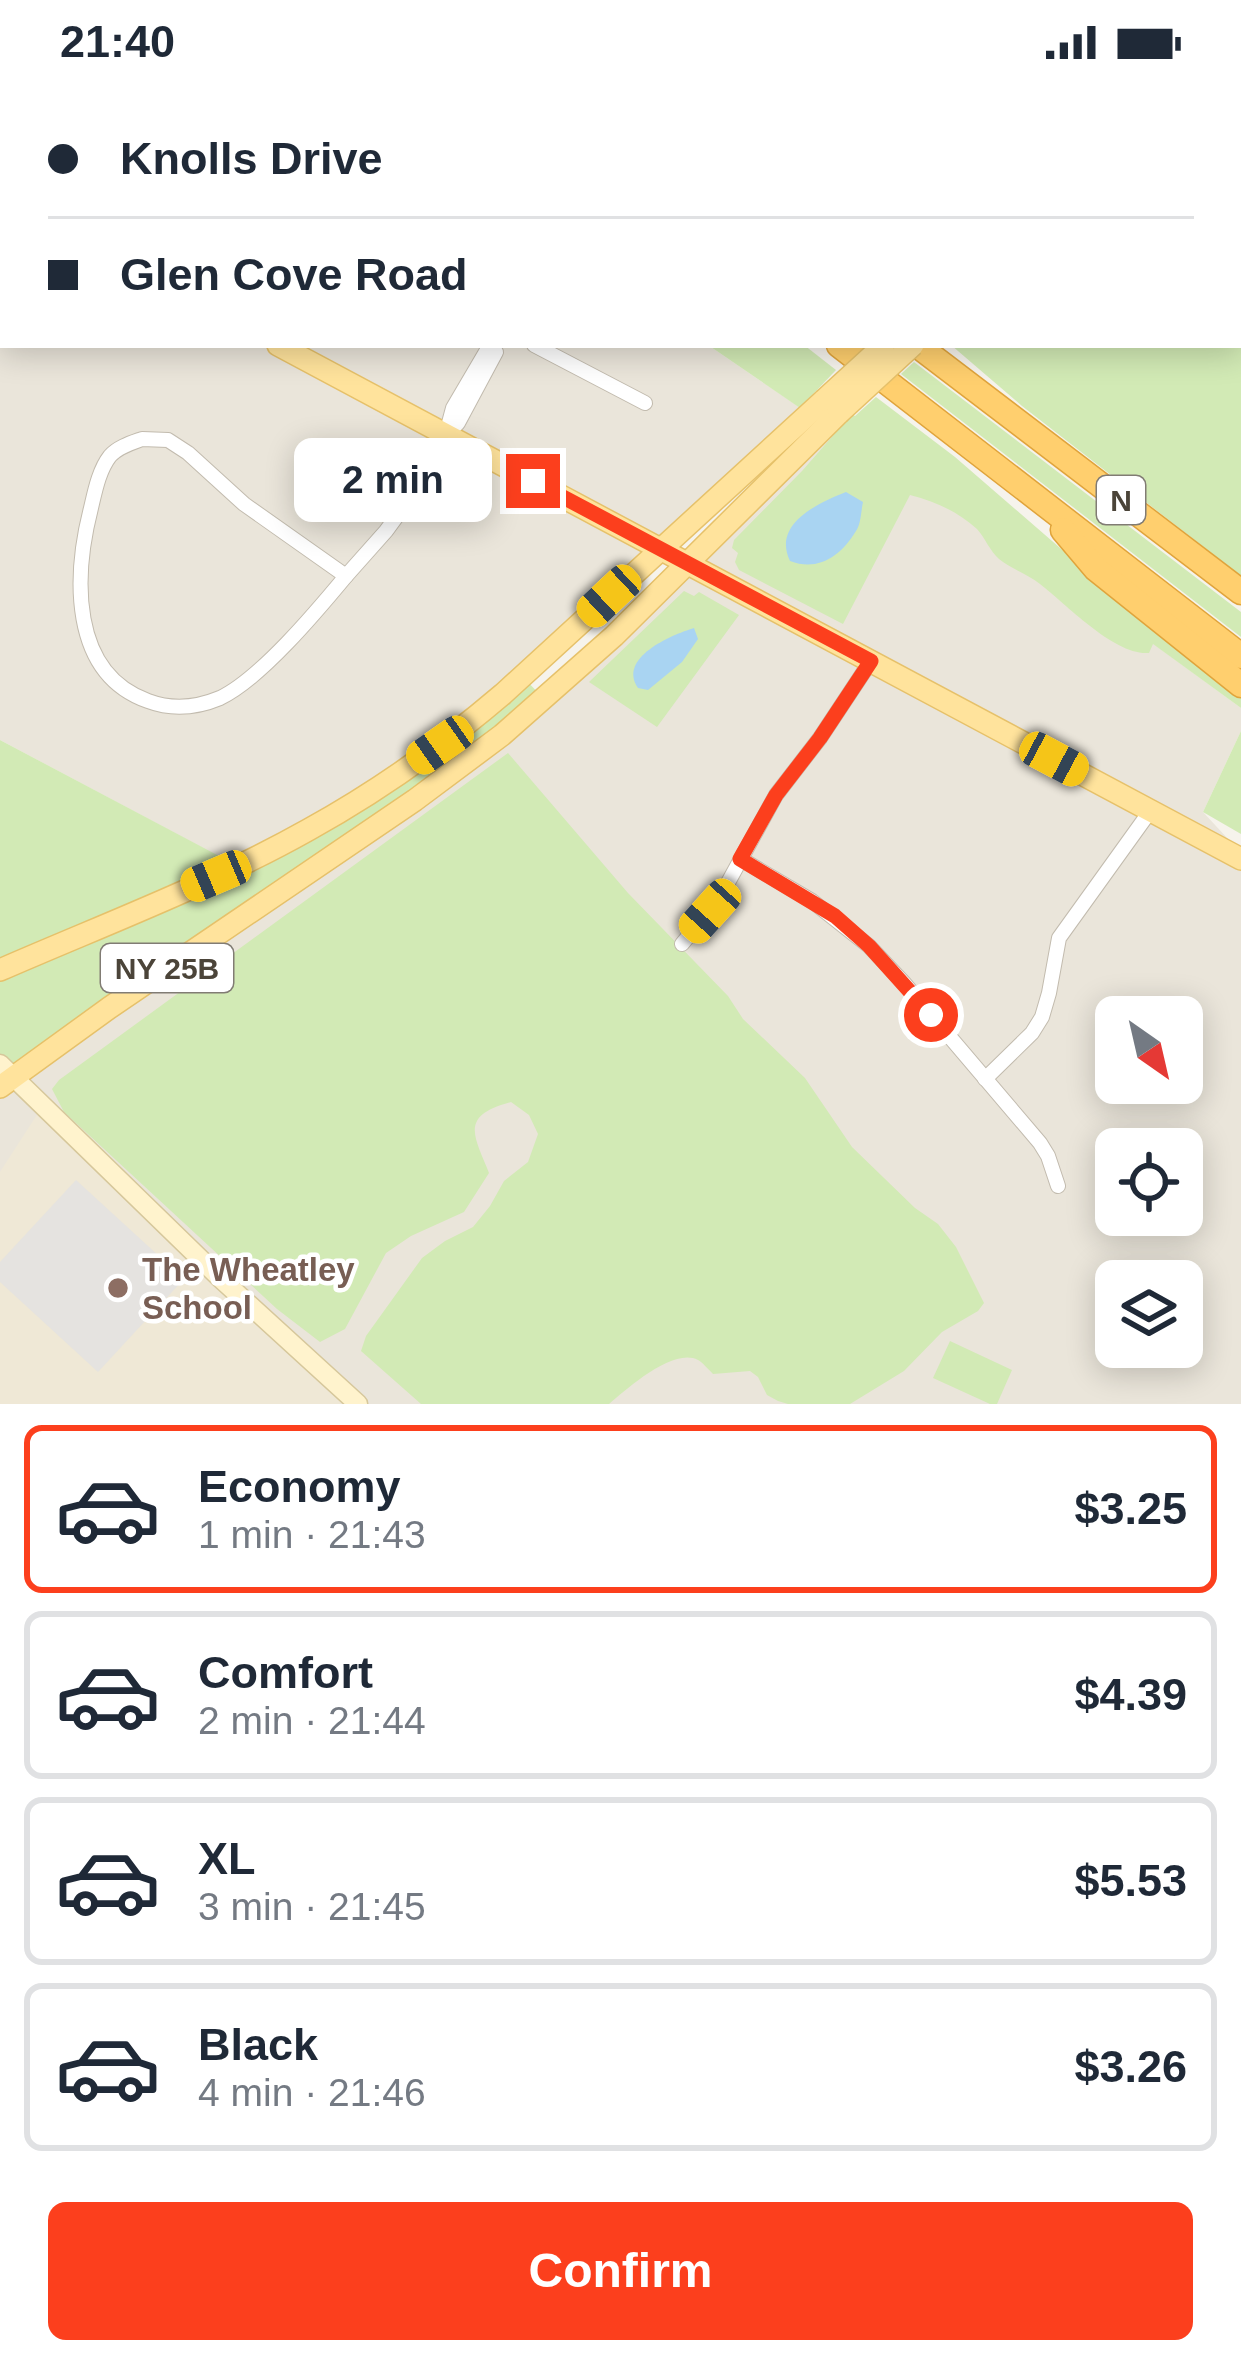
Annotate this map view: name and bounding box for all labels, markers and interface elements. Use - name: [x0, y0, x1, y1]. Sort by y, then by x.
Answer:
- text: 21:40: [60, 16, 175, 67]
- text: Knolls Drive: [120, 133, 383, 184]
- text: Glen Cove Road: [120, 249, 468, 300]
- callout: 2 min: [293, 439, 491, 523]
- route end: [506, 454, 560, 508]
- text: 2 min: [342, 458, 444, 501]
- road number: N: [1097, 476, 1145, 524]
- car: [570, 558, 648, 634]
- car: [400, 710, 480, 780]
- car: [1014, 726, 1094, 792]
- car: [176, 845, 256, 907]
- car: [673, 872, 747, 950]
- road number: NY 25B: [101, 944, 233, 992]
- route start: [904, 988, 958, 1042]
- north arrow: [1095, 996, 1203, 1104]
- map controls: [1095, 996, 1203, 1368]
- button: locate: [1095, 1128, 1203, 1236]
- place label: The Wheatley School: [142, 1251, 355, 1326]
- button: layers: [1095, 1260, 1203, 1368]
- marker: The Wheatley School: [105, 1275, 131, 1301]
- icon: car: [54, 1455, 162, 1563]
- text: Economy: [198, 1461, 401, 1512]
- text: $3.25: [1074, 1483, 1187, 1534]
- text: 1 min · 21:43: [198, 1513, 426, 1556]
- icon: car: [54, 1641, 162, 1749]
- text: Comfort: [198, 1647, 373, 1698]
- text: $4.39: [1074, 1669, 1187, 1720]
- text: 2 min · 21:44: [198, 1699, 426, 1742]
- icon: car: [54, 1827, 162, 1935]
- text: XL: [198, 1833, 256, 1884]
- text: $5.53: [1074, 1855, 1187, 1906]
- text: 3 min · 21:45: [198, 1885, 426, 1928]
- icon: car: [54, 2013, 162, 2121]
- text: Black: [198, 2019, 318, 2070]
- text: $3.26: [1074, 2041, 1187, 2092]
- text: 4 min · 21:46: [198, 2071, 426, 2114]
- button: Confirm: [48, 2202, 1193, 2340]

